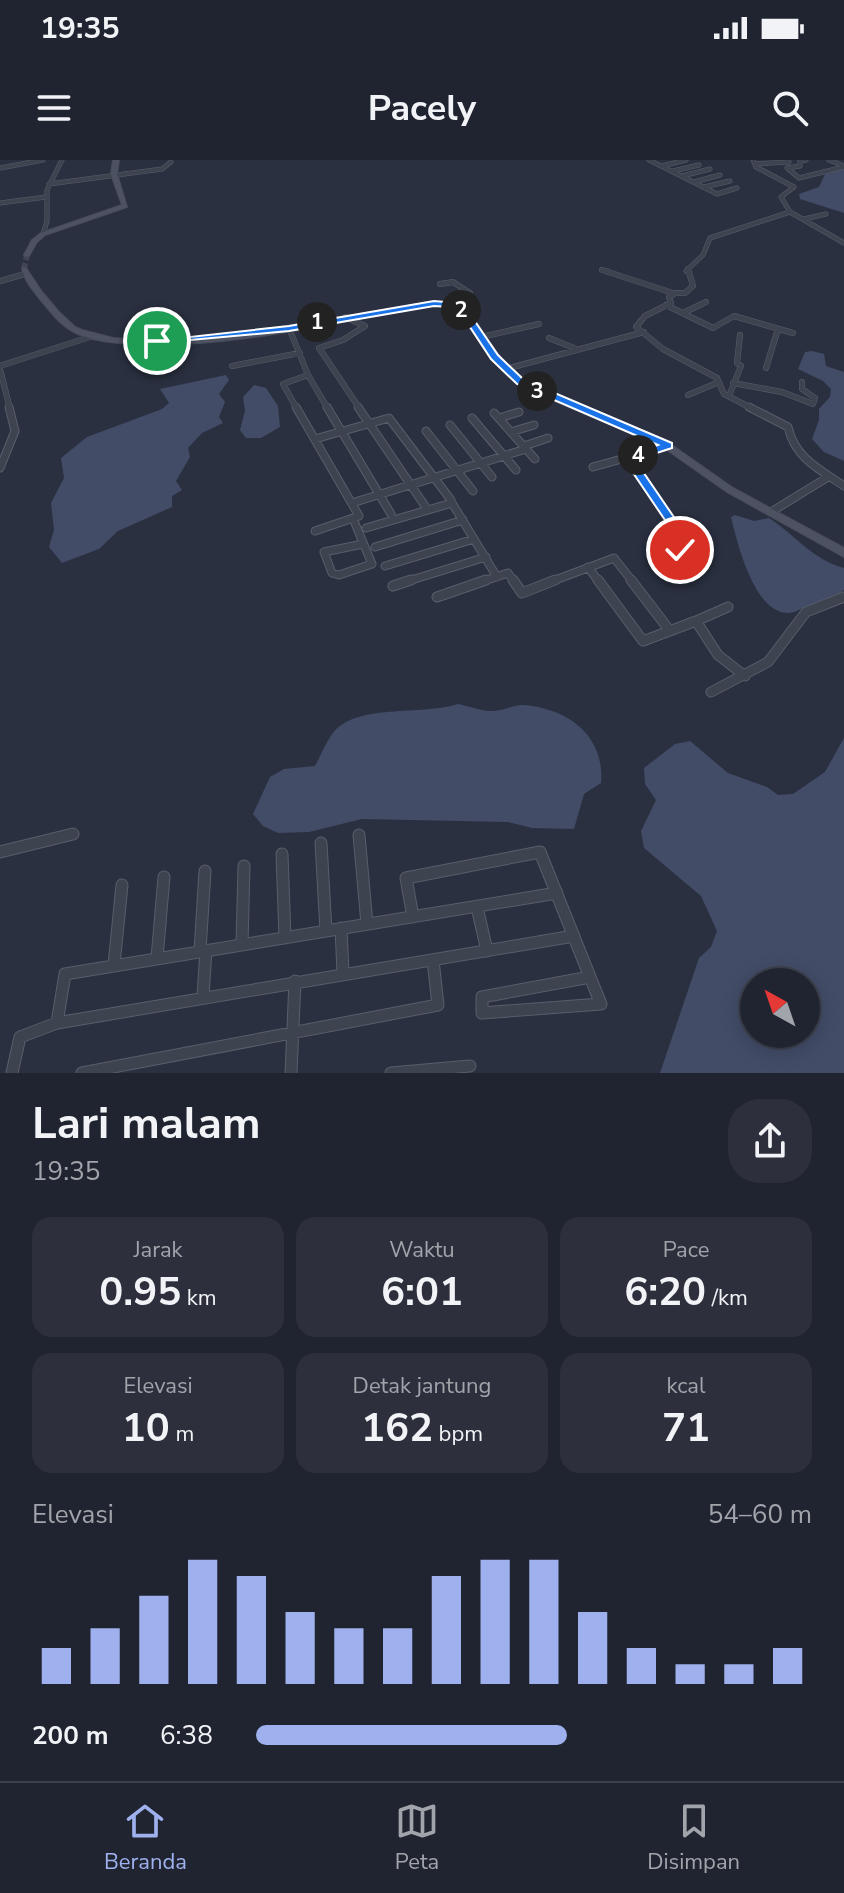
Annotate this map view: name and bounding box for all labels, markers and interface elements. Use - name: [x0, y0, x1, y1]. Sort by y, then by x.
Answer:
- text: 19:35: [40, 8, 119, 49]
- text: Pacely: [368, 84, 476, 133]
- icon: menu: [32, 86, 76, 130]
- icon: search: [768, 86, 812, 130]
- pin: 2: [441, 290, 481, 330]
- text: 2: [454, 295, 468, 325]
- pin: 1: [297, 302, 337, 342]
- pin: [123, 307, 191, 375]
- text: 1: [310, 307, 324, 337]
- icon: arrive: [135, 319, 179, 363]
- pin: 3: [517, 371, 557, 411]
- text: 3: [530, 376, 544, 406]
- pin: 4: [618, 435, 658, 475]
- text: 4: [631, 440, 645, 470]
- pin: [646, 516, 714, 584]
- icon: check: [658, 528, 702, 572]
- north arrow: [740, 968, 820, 1048]
- map controls: [740, 968, 820, 1048]
- text: Lari malam: [32, 1094, 261, 1154]
- button: share: [728, 1099, 812, 1183]
- text: 19:35: [32, 1154, 100, 1189]
- text: Jarak: [133, 1235, 183, 1265]
- text: Waktu: [389, 1235, 455, 1265]
- text: Pace: [663, 1235, 709, 1265]
- text: 0.95: [99, 1265, 181, 1319]
- text: 6:01: [381, 1265, 463, 1319]
- text: 6:20: [624, 1265, 706, 1319]
- text: km: [181, 1283, 217, 1313]
- text: /km: [706, 1283, 748, 1313]
- text: Elevasi: [123, 1371, 193, 1401]
- text: Detak jantung: [353, 1371, 491, 1401]
- text: kcal: [667, 1371, 706, 1401]
- text: 10: [122, 1401, 170, 1455]
- text: 162: [361, 1401, 433, 1455]
- text: 71: [662, 1401, 710, 1455]
- text: m: [170, 1419, 194, 1449]
- text: bpm: [433, 1419, 483, 1449]
- text: Elevasi: [32, 1497, 114, 1532]
- text: 54–60 m: [708, 1497, 812, 1532]
- text: 200 m: [32, 1718, 109, 1753]
- text: 6:38: [160, 1718, 213, 1753]
- tab: Beranda: [104, 1799, 187, 1877]
- tab: Peta: [395, 1799, 439, 1877]
- tab: Disimpan: [647, 1799, 740, 1877]

